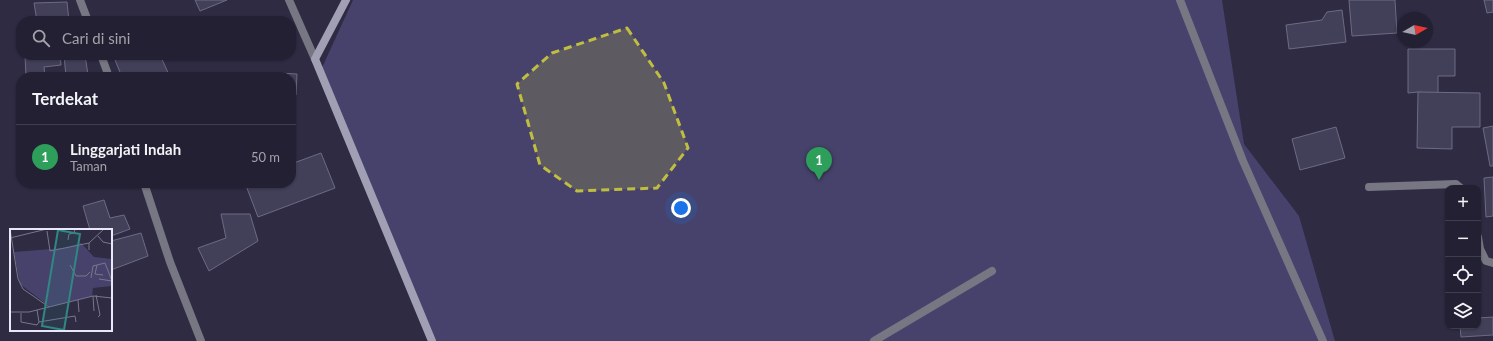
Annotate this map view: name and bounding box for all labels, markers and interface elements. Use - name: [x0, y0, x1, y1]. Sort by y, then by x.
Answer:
- north arrow: [1397, 12, 1433, 48]
- search box: [16, 16, 296, 60]
- icon: search: [30, 27, 52, 49]
- text: Cari di sini: [62, 29, 130, 47]
- text: Terdekat: [32, 88, 98, 109]
- text: Linggarjati Indah: [70, 140, 181, 158]
- pin: 1: [806, 147, 832, 180]
- text: 1: [41, 149, 49, 165]
- text: 50 m: [251, 149, 280, 165]
- text: Taman: [70, 158, 107, 174]
- map controls: [1445, 185, 1481, 329]
- button: +: [1445, 185, 1481, 221]
- your location: [671, 198, 691, 218]
- button: −: [1445, 221, 1481, 257]
- inset map: [10, 229, 112, 331]
- button: locate: [1445, 257, 1481, 293]
- button: layers: [1445, 293, 1481, 329]

